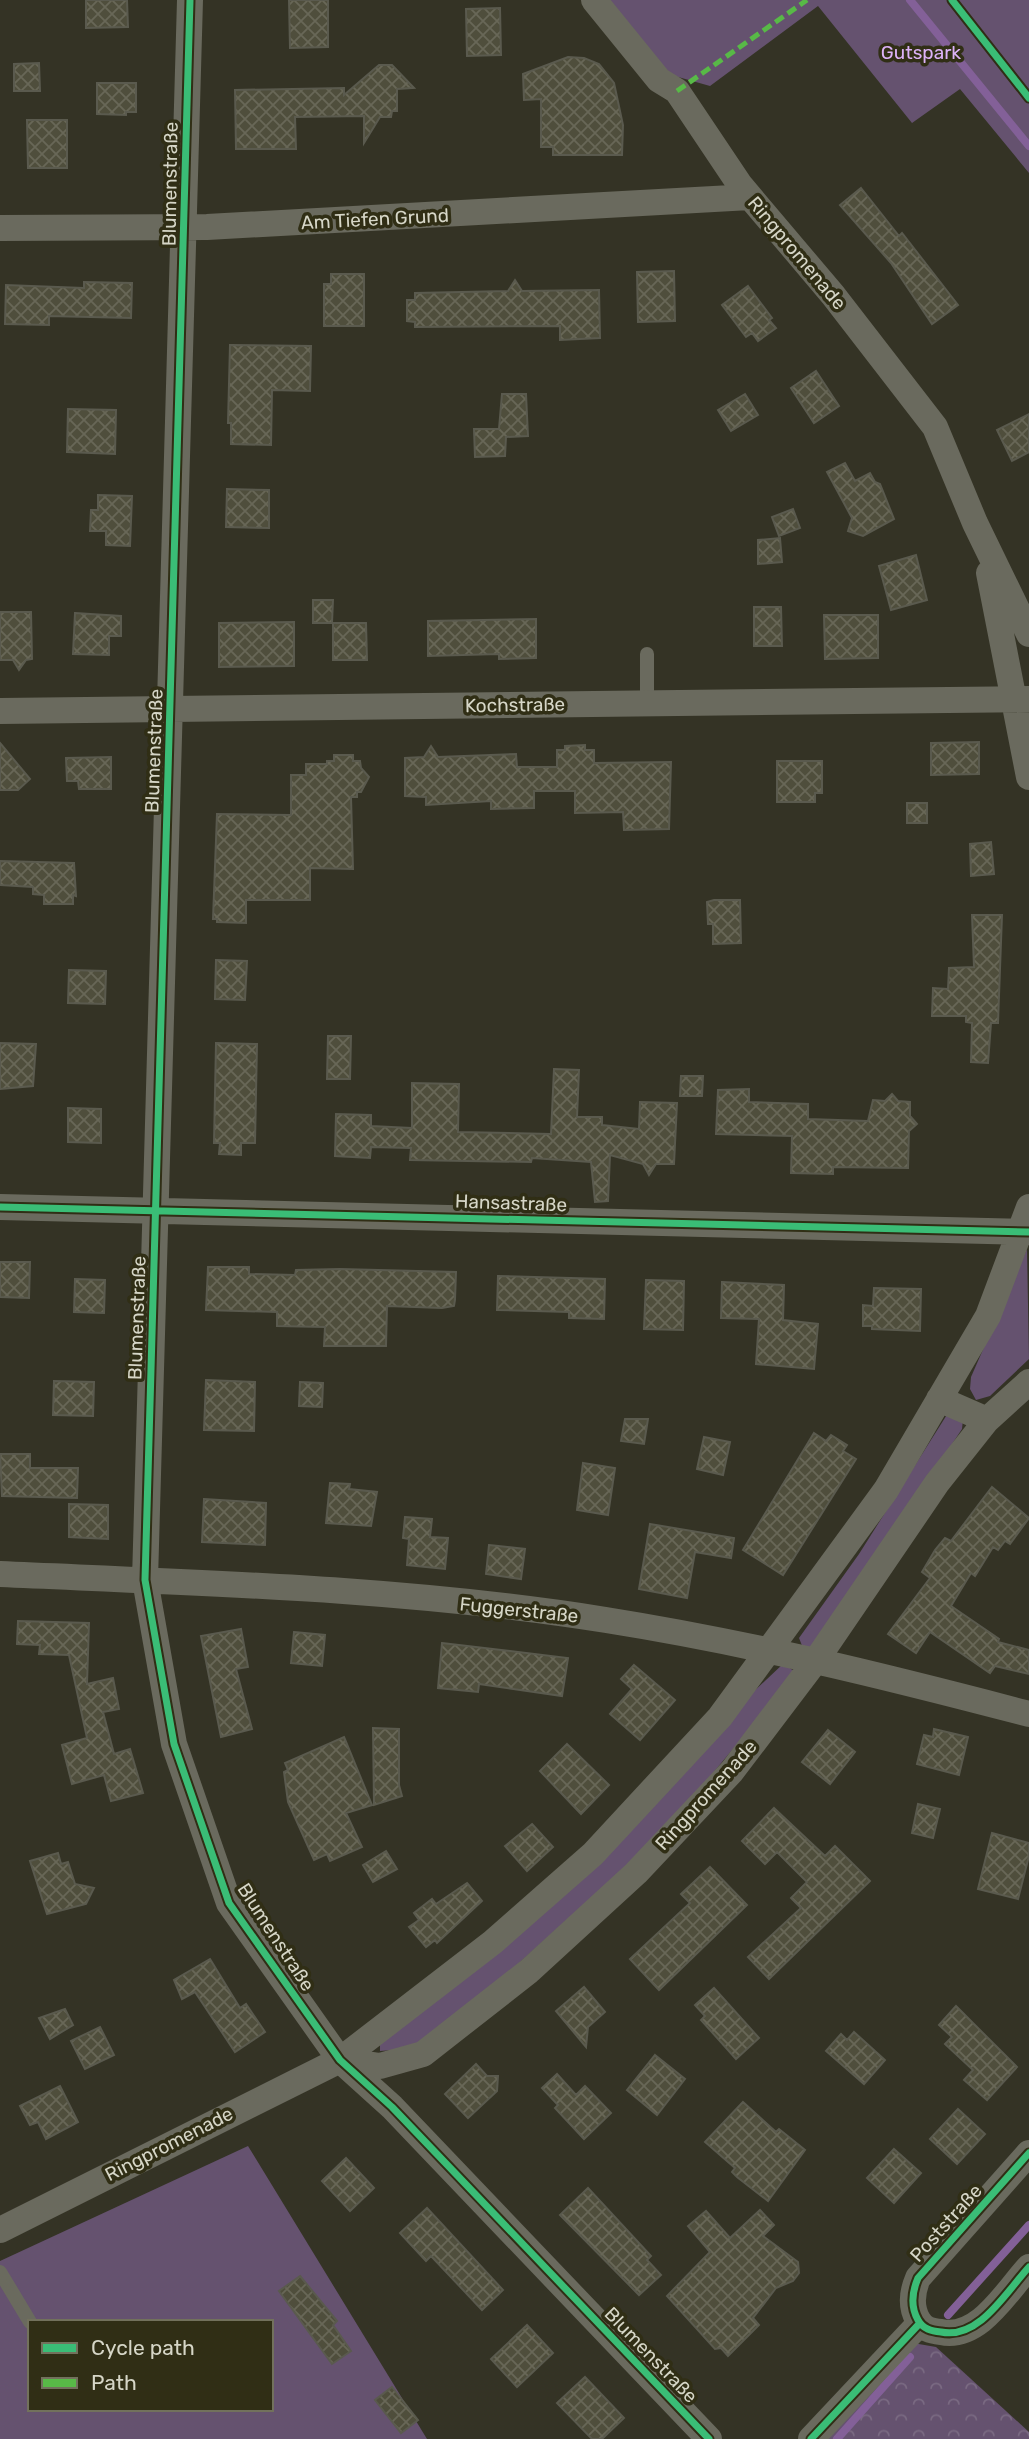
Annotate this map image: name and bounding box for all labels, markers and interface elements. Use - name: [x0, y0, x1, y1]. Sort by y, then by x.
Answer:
- park label: Gutspark: [881, 41, 961, 64]
- street label: Blumenstraße: [157, 122, 183, 246]
- street label: Ringpromenade: [743, 192, 851, 314]
- street label: Am Tiefen Grund: [300, 204, 450, 234]
- street label: Blumenstraße: [140, 688, 168, 814]
- street label: Kochstraße: [465, 693, 565, 717]
- street label: Hansastraße: [455, 1190, 567, 1216]
- street label: Blumenstraße: [123, 1255, 151, 1381]
- street label: Fuggerstraße: [458, 1592, 580, 1628]
- street label: Ringpromenade: [650, 1735, 762, 1855]
- street label: Blumenstraße: [233, 1879, 319, 1995]
- street label: Ringpromenade: [101, 2102, 237, 2186]
- street label: Poststraße: [905, 2179, 987, 2267]
- street label: Blumenstraße: [600, 2302, 702, 2408]
- legend: [28, 2320, 273, 2411]
- text: Cycle path: [91, 2335, 195, 2360]
- text: Path: [91, 2370, 137, 2395]

